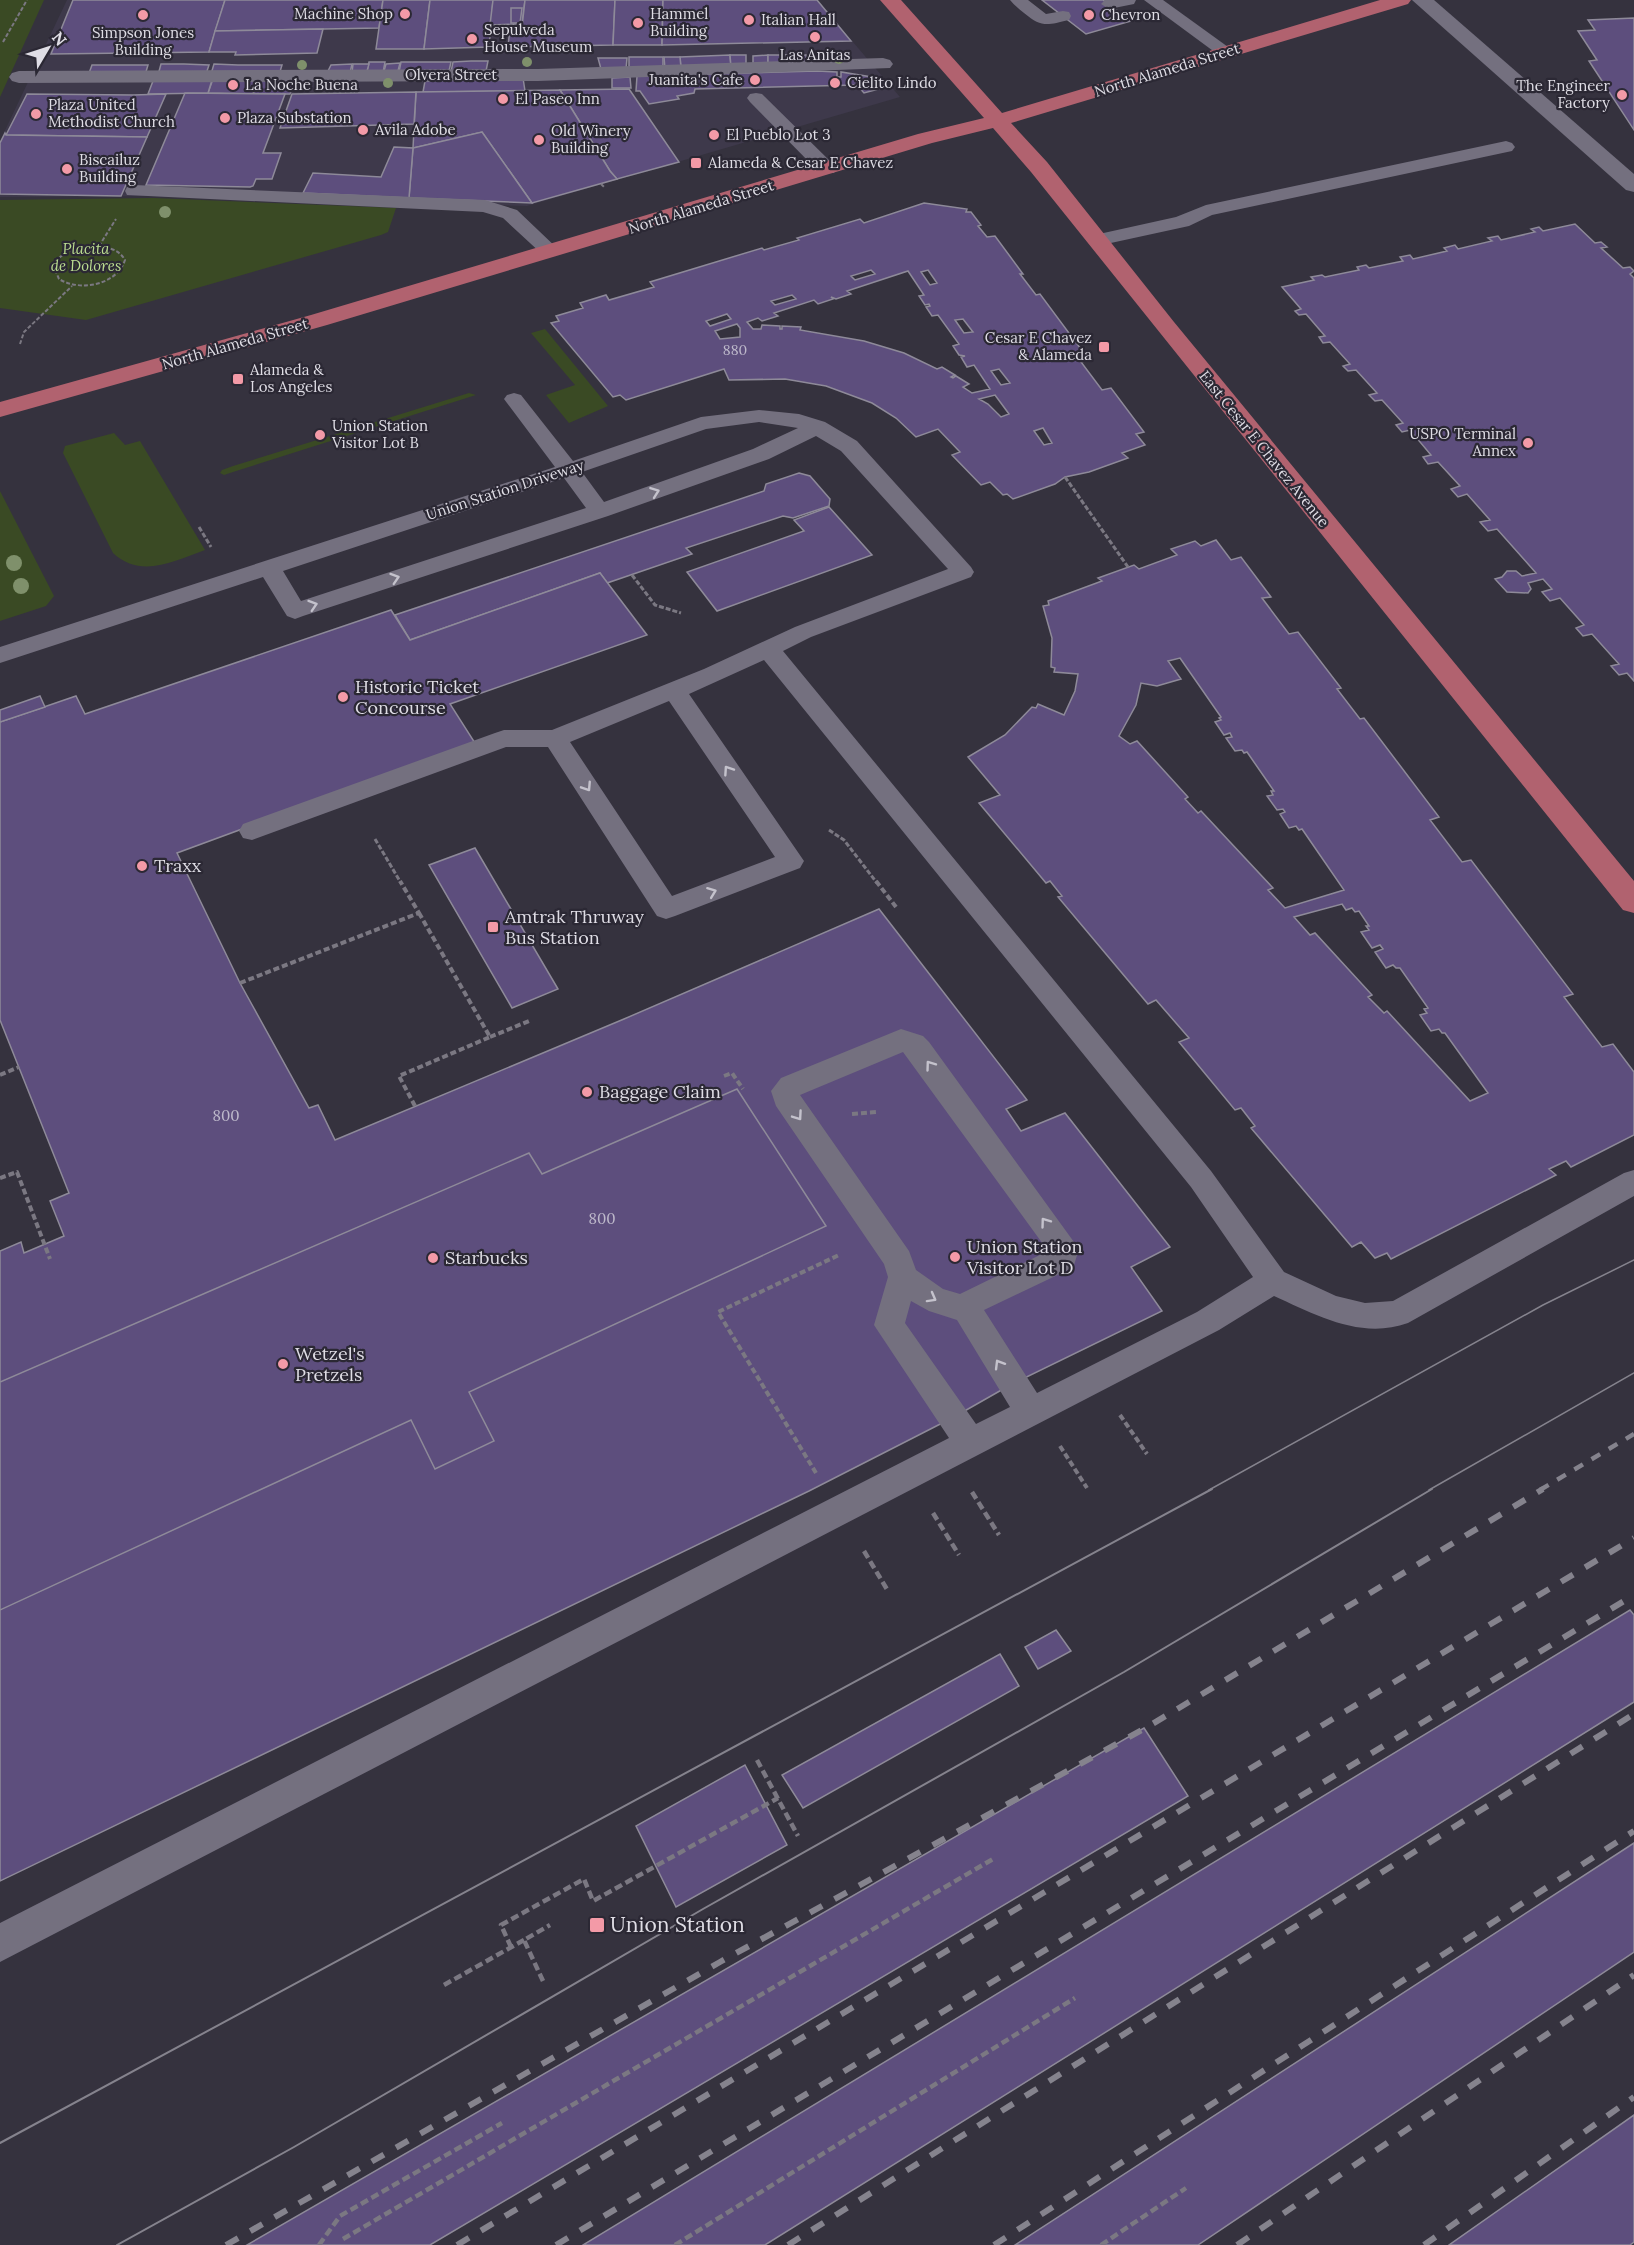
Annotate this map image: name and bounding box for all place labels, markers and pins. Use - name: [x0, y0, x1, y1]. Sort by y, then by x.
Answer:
- place label: Machine Shop: [294, 4, 393, 23]
- place label: Hammel Building: [650, 4, 708, 40]
- place label: Chevron: [1101, 5, 1160, 24]
- marker: Machine Shop: [398, 7, 412, 21]
- marker: Simpson Jones Building: [136, 8, 150, 22]
- marker: Chevron: [1082, 8, 1096, 22]
- place label: Italian Hall: [761, 10, 836, 29]
- marker: Italian Hall: [742, 13, 756, 27]
- marker: Hammel Building: [631, 16, 645, 30]
- place label: Sepulveda House Museum: [484, 20, 592, 56]
- place label: Simpson Jones Building: [92, 23, 194, 59]
- marker: Las Anitas: [808, 30, 822, 44]
- marker: Sepulveda House Museum: [465, 32, 479, 46]
- place label: Las Anitas: [779, 45, 851, 64]
- place label: Juanita's Cafe: [647, 70, 743, 89]
- marker: Juanita's Cafe: [748, 73, 762, 87]
- place label: Cielito Lindo: [847, 73, 937, 92]
- place label: La Noche Buena: [245, 75, 358, 94]
- marker: Cielito Lindo: [828, 76, 842, 90]
- place label: The Engineer Factory: [1516, 76, 1610, 112]
- marker: La Noche Buena: [226, 78, 240, 92]
- marker: The Engineer Factory: [1615, 88, 1629, 102]
- place label: El Paseo Inn: [515, 89, 600, 108]
- marker: El Paseo Inn: [496, 92, 510, 106]
- place label: Plaza United Methodist Church: [48, 95, 175, 131]
- marker: Plaza United Methodist Church: [29, 107, 43, 121]
- place label: Plaza Substation: [237, 108, 352, 127]
- marker: Plaza Substation: [218, 111, 232, 125]
- place label: Avila Adobe: [374, 120, 456, 139]
- place label: Old Winery Building: [551, 121, 631, 157]
- marker: Avila Adobe: [356, 123, 370, 137]
- place label: El Pueblo Lot 3: [726, 125, 831, 144]
- marker: El Pueblo Lot 3: [707, 128, 721, 142]
- marker: Old Winery Building: [532, 133, 546, 147]
- place label: Biscailuz Building: [79, 150, 140, 186]
- place label: Alameda & Cesar E Chavez: [707, 153, 893, 172]
- marker: Alameda & Cesar E Chavez: [689, 156, 703, 170]
- marker: Biscailuz Building: [60, 162, 74, 176]
- place label: Cesar E Chavez & Alameda: [985, 328, 1092, 364]
- marker: Cesar E Chavez & Alameda: [1097, 340, 1111, 354]
- place label: Alameda & Los Angeles: [249, 360, 332, 396]
- marker: Alameda & Los Angeles: [231, 372, 245, 386]
- place label: Union Station Visitor Lot B: [331, 416, 428, 452]
- place label: USPO Terminal Annex: [1409, 424, 1516, 460]
- marker: Union Station Visitor Lot B: [313, 428, 327, 442]
- marker: USPO Terminal Annex: [1521, 436, 1535, 450]
- place label: Historic Ticket Concourse: [355, 675, 479, 719]
- marker: Historic Ticket Concourse: [336, 690, 350, 704]
- place label: Traxx: [154, 854, 202, 877]
- marker: Traxx: [135, 859, 149, 873]
- place label: Amtrak Thruway Bus Station: [504, 905, 645, 949]
- marker: Amtrak Thruway Bus Station: [486, 920, 500, 934]
- place label: Baggage Claim: [599, 1080, 721, 1103]
- marker: Baggage Claim: [580, 1085, 594, 1099]
- place label: Union Station Visitor Lot D: [966, 1235, 1083, 1279]
- place label: Starbucks: [445, 1246, 528, 1269]
- marker: Union Station Visitor Lot D: [948, 1250, 962, 1264]
- marker: Starbucks: [426, 1251, 440, 1265]
- place label: Wetzel's Pretzels: [295, 1342, 365, 1386]
- marker: Wetzel's Pretzels: [276, 1357, 290, 1371]
- place label: Union Station: [610, 1911, 745, 1938]
- marker: Union Station: [588, 1916, 606, 1934]

